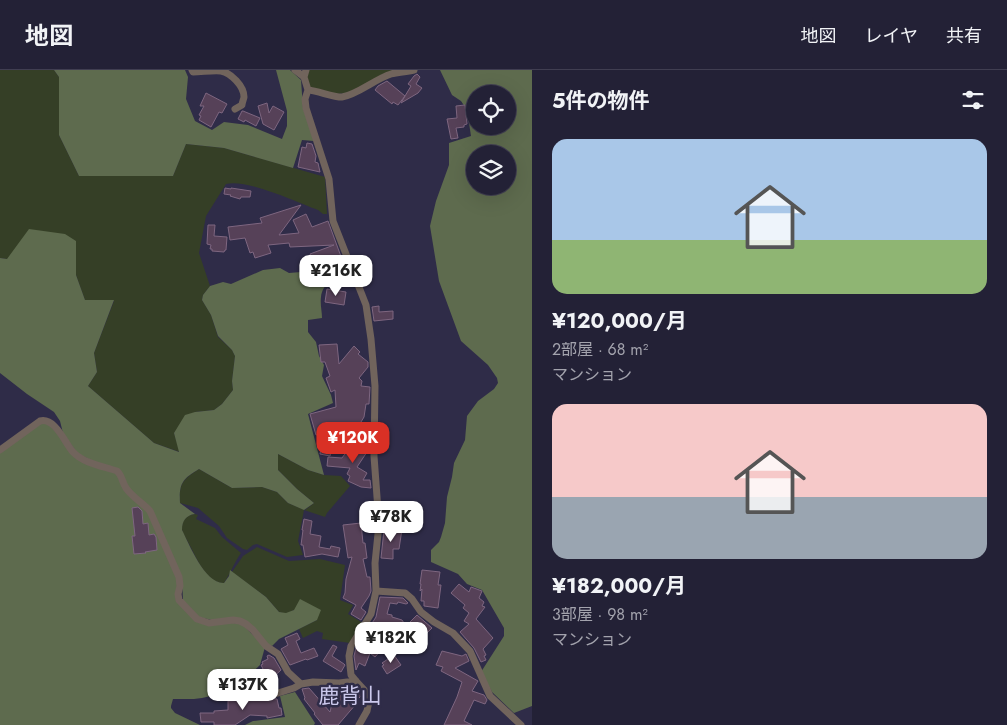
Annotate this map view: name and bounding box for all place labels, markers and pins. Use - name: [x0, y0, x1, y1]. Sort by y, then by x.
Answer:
- pin: ¥216K: [301, 254, 371, 297]
- pin: ¥120K: [318, 422, 388, 464]
- pin: ¥78K: [361, 500, 421, 543]
- pin: ¥182K: [356, 622, 426, 664]
- pin: ¥137K: [208, 668, 278, 711]

